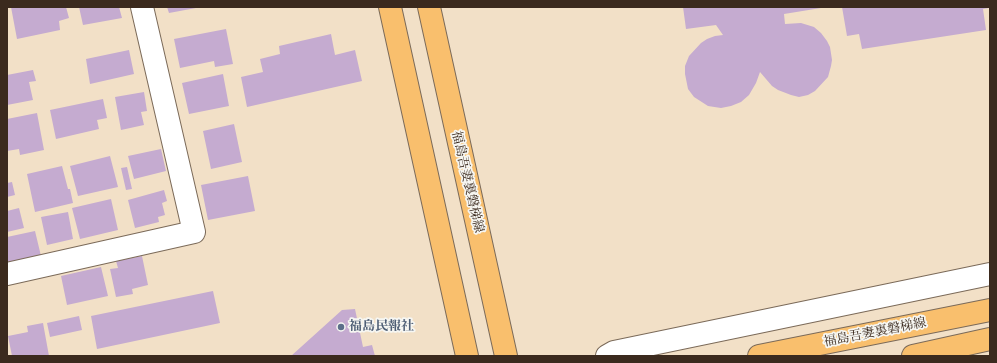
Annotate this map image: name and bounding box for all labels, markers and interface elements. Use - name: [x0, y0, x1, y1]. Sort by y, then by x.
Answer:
- street label: 福島吾妻裏磐梯線: [448, 130, 486, 234]
- street label: 福島吾妻裏磐梯線: [822, 315, 928, 351]
- place label: 福島民報社: [349, 319, 414, 335]
- marker: 福島民報社: [336, 322, 346, 332]

